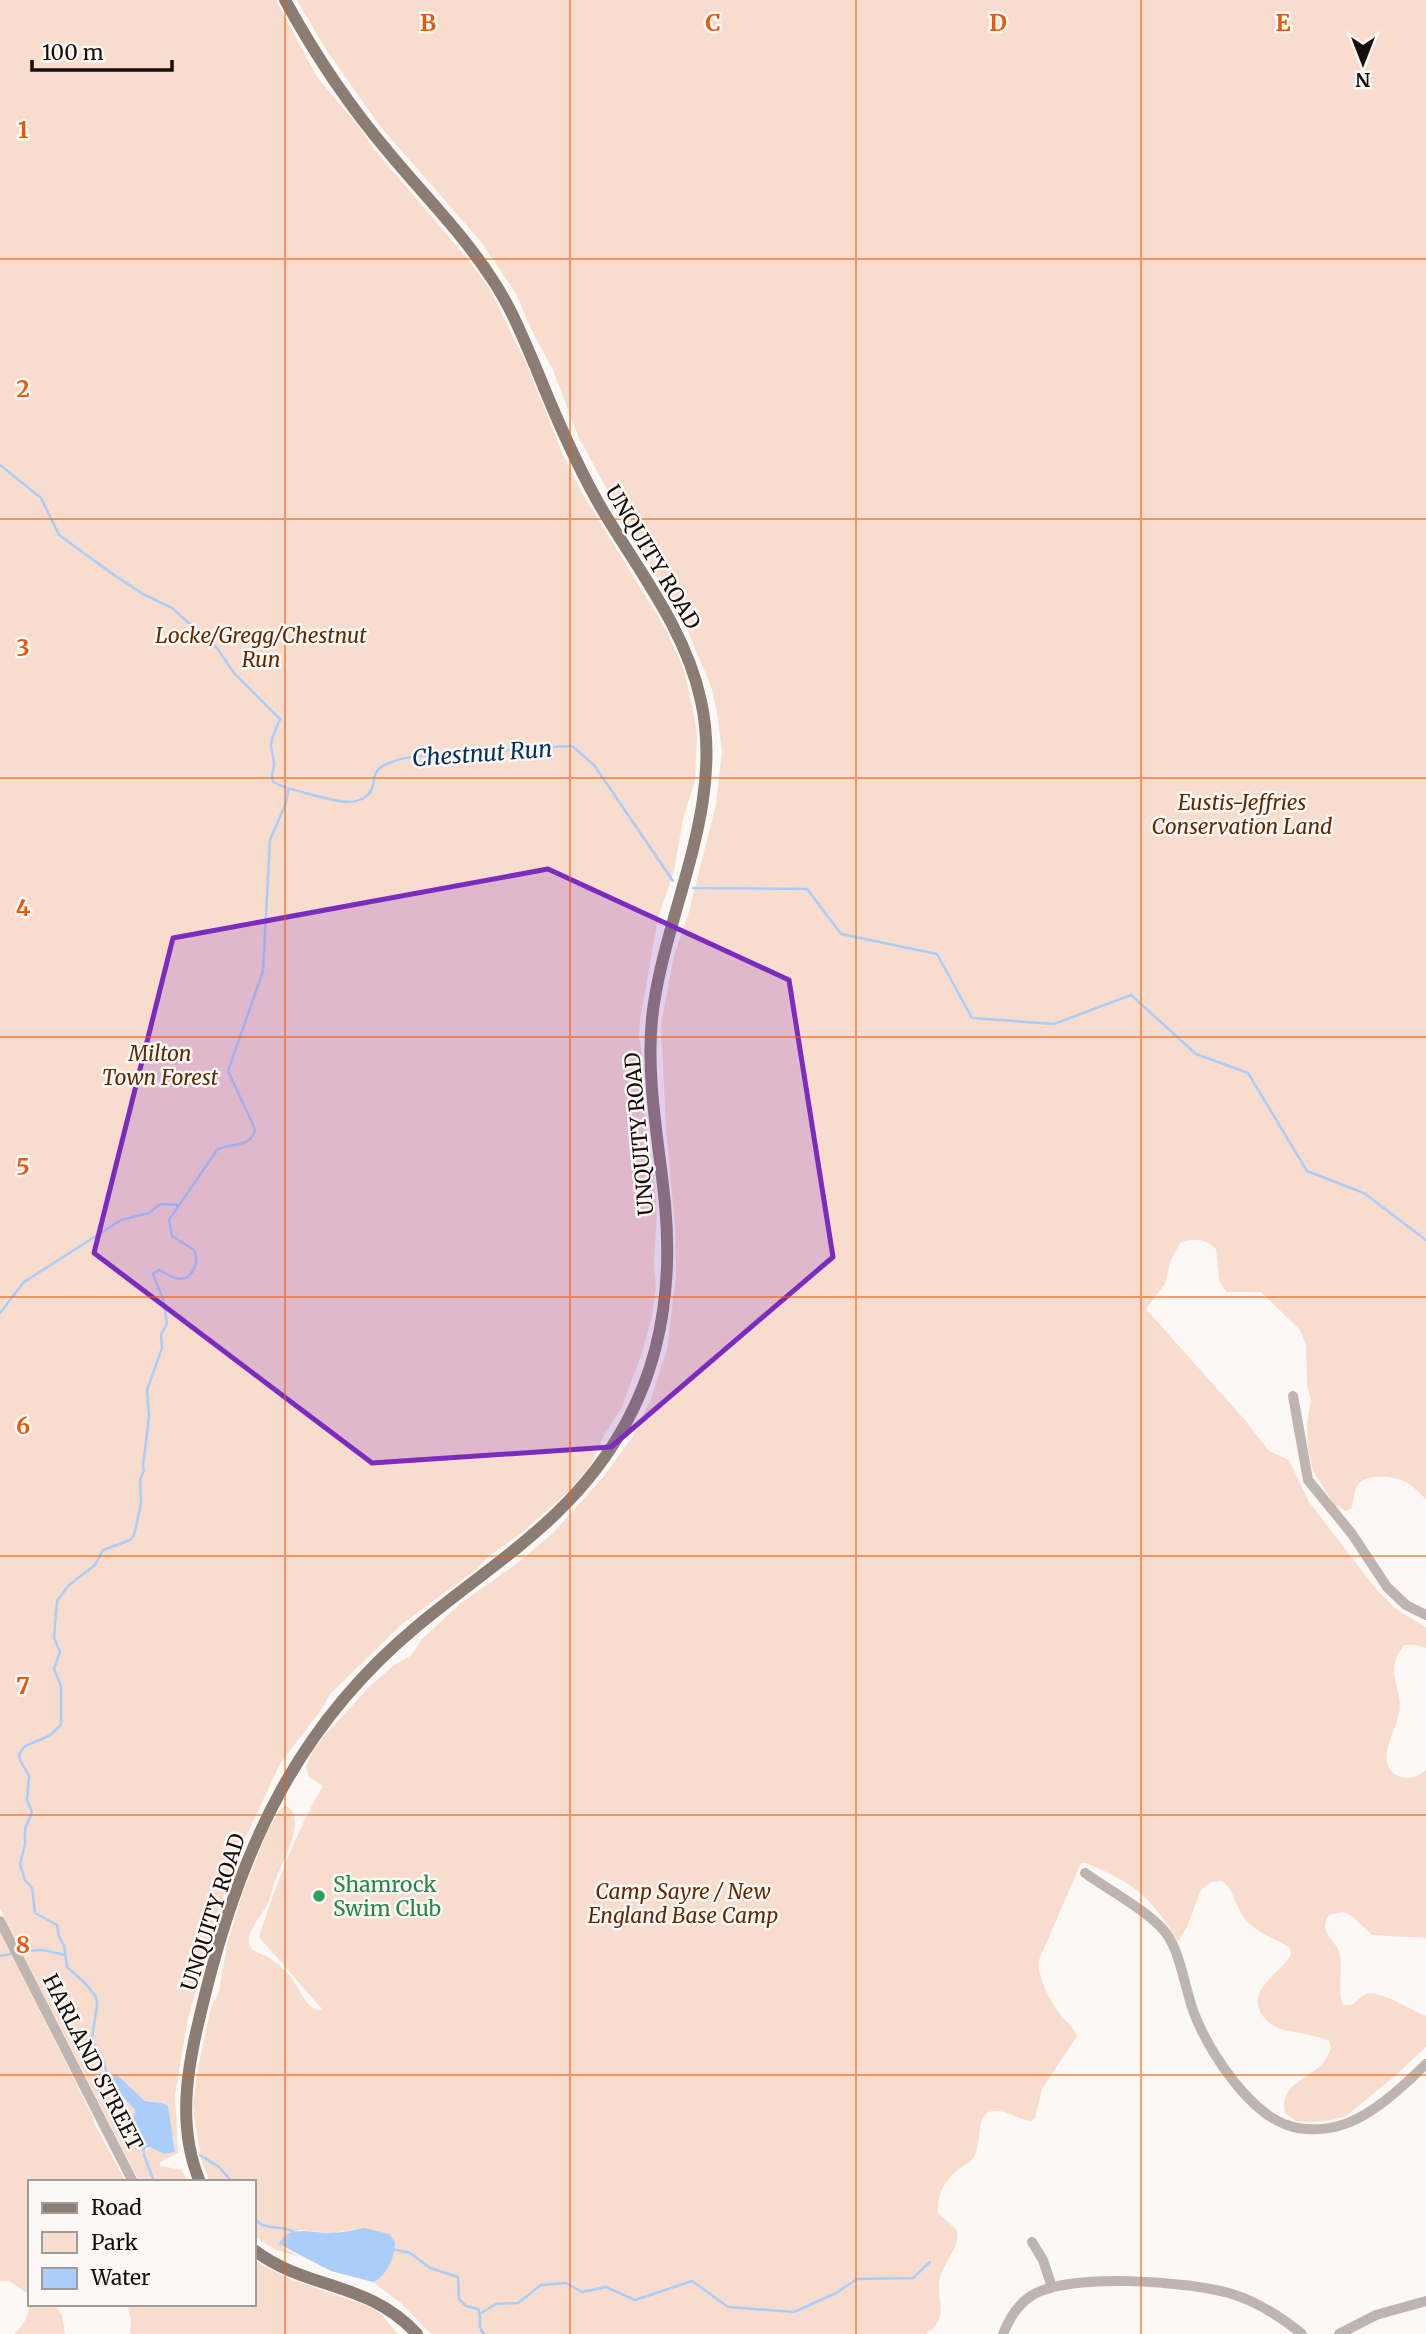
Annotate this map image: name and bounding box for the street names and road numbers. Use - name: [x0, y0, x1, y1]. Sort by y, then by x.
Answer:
- street label: UNQUITY ROAD: [599, 480, 707, 634]
- street label: UNQUITY ROAD: [618, 1051, 660, 1217]
- street label: UNQUITY ROAD: [175, 1830, 251, 1994]
- street label: HARLAND STREET: [37, 1969, 149, 2155]

